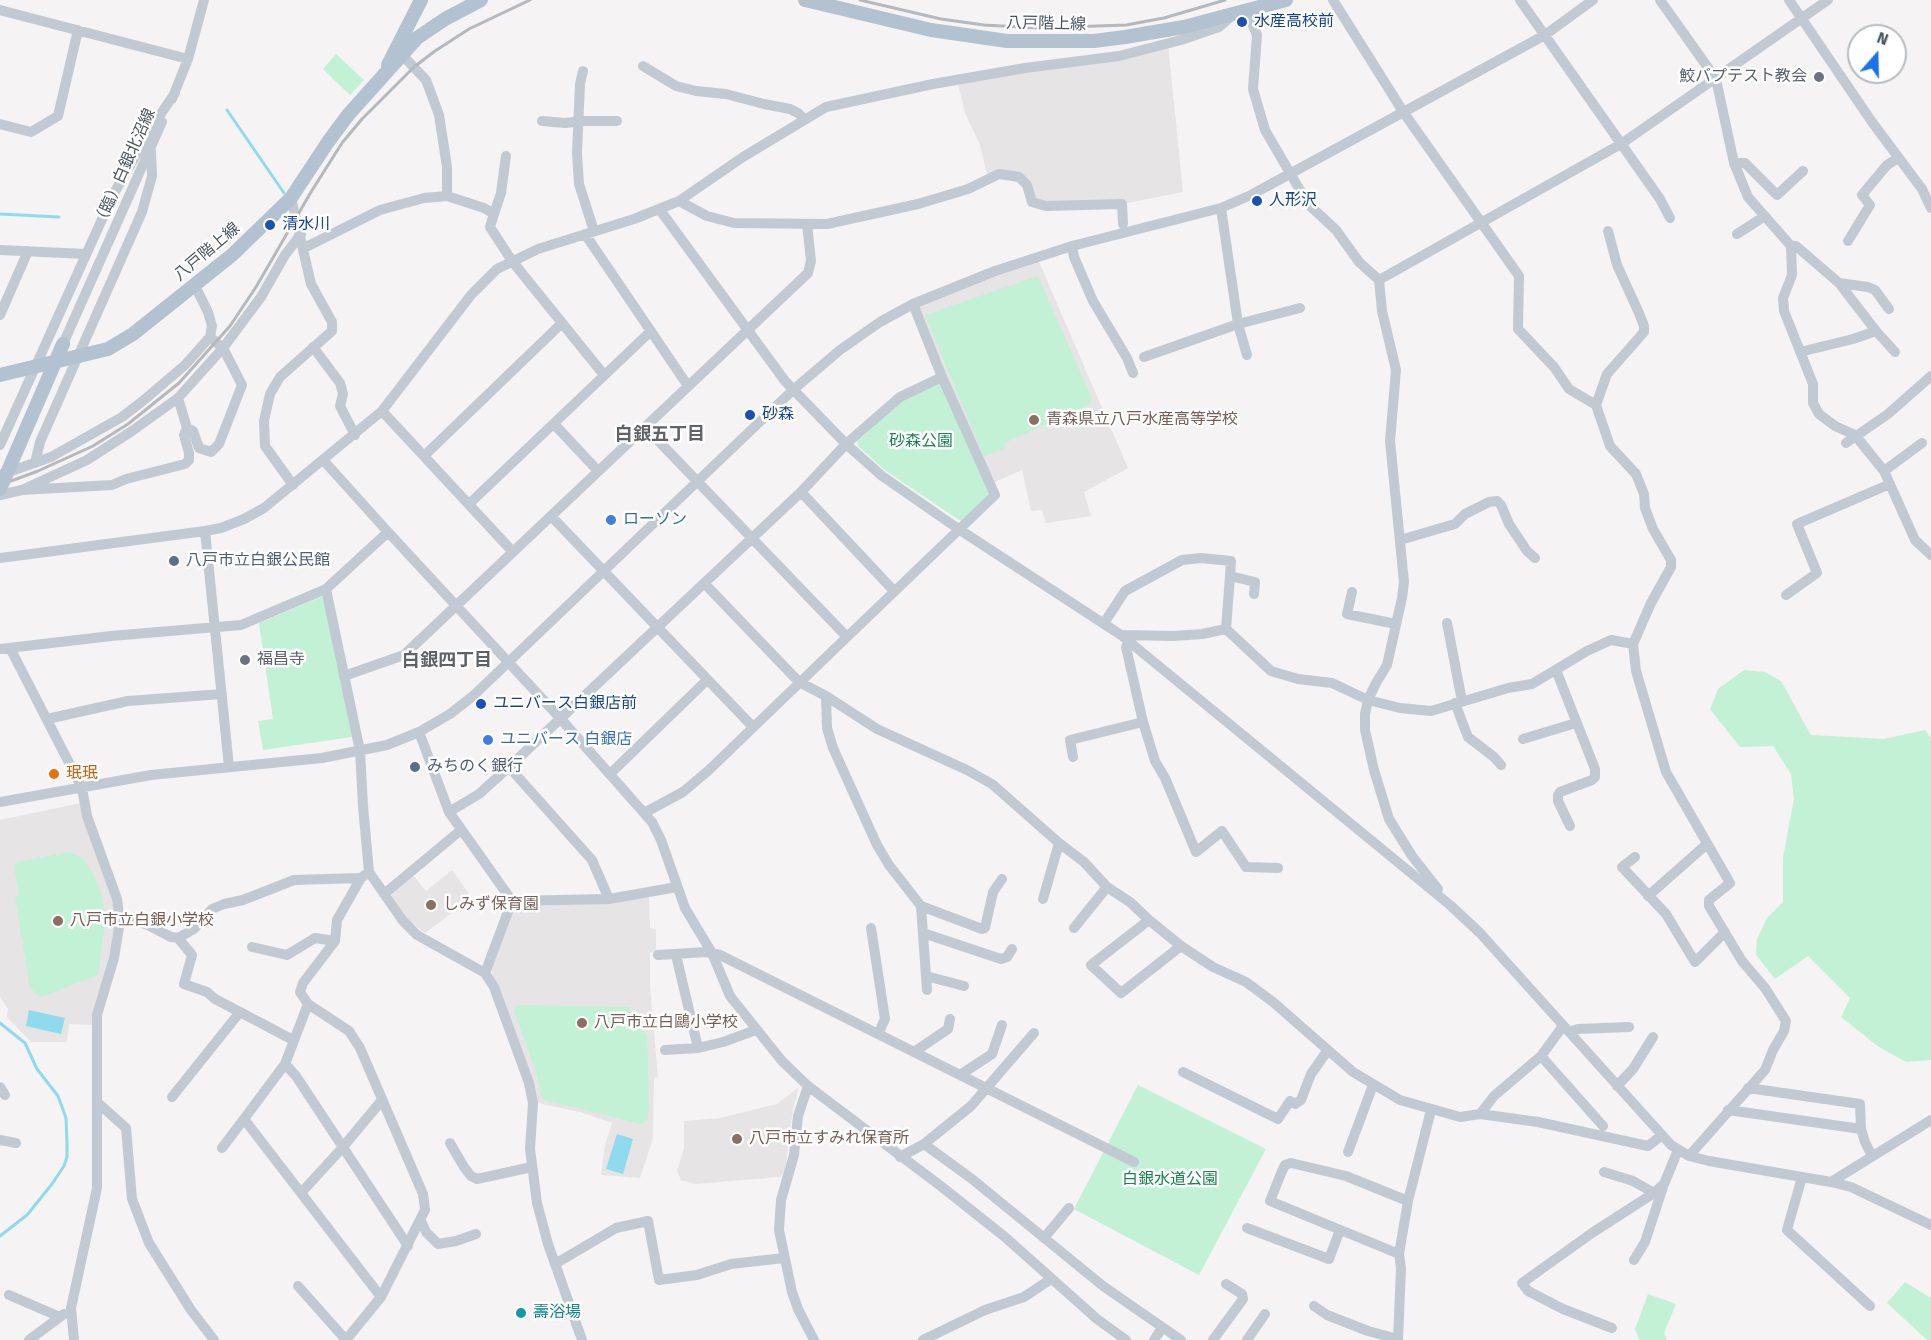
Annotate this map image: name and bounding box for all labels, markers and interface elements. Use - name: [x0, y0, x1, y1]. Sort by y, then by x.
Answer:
- place label: 水産高校前: [1254, 12, 1334, 32]
- street label: 八戸階上線: [1006, 14, 1086, 34]
- marker: 水産高校前: [1235, 15, 1249, 29]
- north arrow: [1847, 24, 1907, 84]
- text: N: [1874, 28, 1891, 49]
- place label: 鮫バプテスト教会: [1679, 67, 1807, 87]
- marker: 鮫バプテスト教会: [1812, 70, 1826, 84]
- street label: （臨）白銀北沼線: [90, 106, 160, 230]
- place label: 人形沢: [1269, 191, 1317, 211]
- marker: 人形沢: [1250, 194, 1264, 208]
- place label: 清水川: [282, 215, 330, 235]
- marker: 清水川: [263, 218, 277, 232]
- street label: 八戸階上線: [170, 219, 244, 285]
- place label: 砂森: [762, 405, 794, 425]
- marker: 砂森: [743, 408, 757, 422]
- place label: 青森県立八戸水産高等学校: [1046, 410, 1238, 430]
- marker: 青森県立八戸水産高等学校: [1027, 413, 1041, 427]
- district label: 白銀五丁目: [615, 424, 705, 446]
- park label: 砂森公園: [889, 432, 953, 452]
- place label: ローソン: [623, 510, 687, 530]
- marker: ローソン: [604, 513, 618, 527]
- place label: 八戸市立白銀公民館: [186, 551, 330, 571]
- marker: 八戸市立白銀公民館: [167, 554, 181, 568]
- place label: 福昌寺: [257, 650, 305, 670]
- district label: 白銀四丁目: [402, 650, 492, 672]
- marker: 福昌寺: [238, 653, 252, 667]
- place label: ユニバース白銀店前: [493, 694, 637, 714]
- marker: ユニバース白銀店前: [474, 697, 488, 711]
- place label: ユニバース 白銀店: [500, 730, 632, 750]
- marker: ユニバース 白銀店: [481, 733, 495, 747]
- place label: みちのく銀行: [427, 757, 523, 777]
- marker: みちのく銀行: [408, 760, 422, 774]
- place label: 珉珉: [66, 764, 98, 784]
- marker: 珉珉: [47, 767, 61, 781]
- place label: しみず保育園: [443, 895, 539, 915]
- marker: しみず保育園: [424, 898, 438, 912]
- place label: 八戸市立白銀小学校: [70, 911, 214, 931]
- marker: 八戸市立白銀小学校: [51, 914, 65, 928]
- place label: 八戸市立白鷗小学校: [594, 1013, 738, 1033]
- marker: 八戸市立白鷗小学校: [575, 1016, 589, 1030]
- place label: 八戸市立すみれ保育所: [749, 1129, 909, 1149]
- marker: 八戸市立すみれ保育所: [730, 1132, 744, 1146]
- park label: 白銀水道公園: [1122, 1170, 1218, 1190]
- place label: 壽浴場: [533, 1303, 581, 1323]
- marker: 壽浴場: [514, 1306, 528, 1320]

